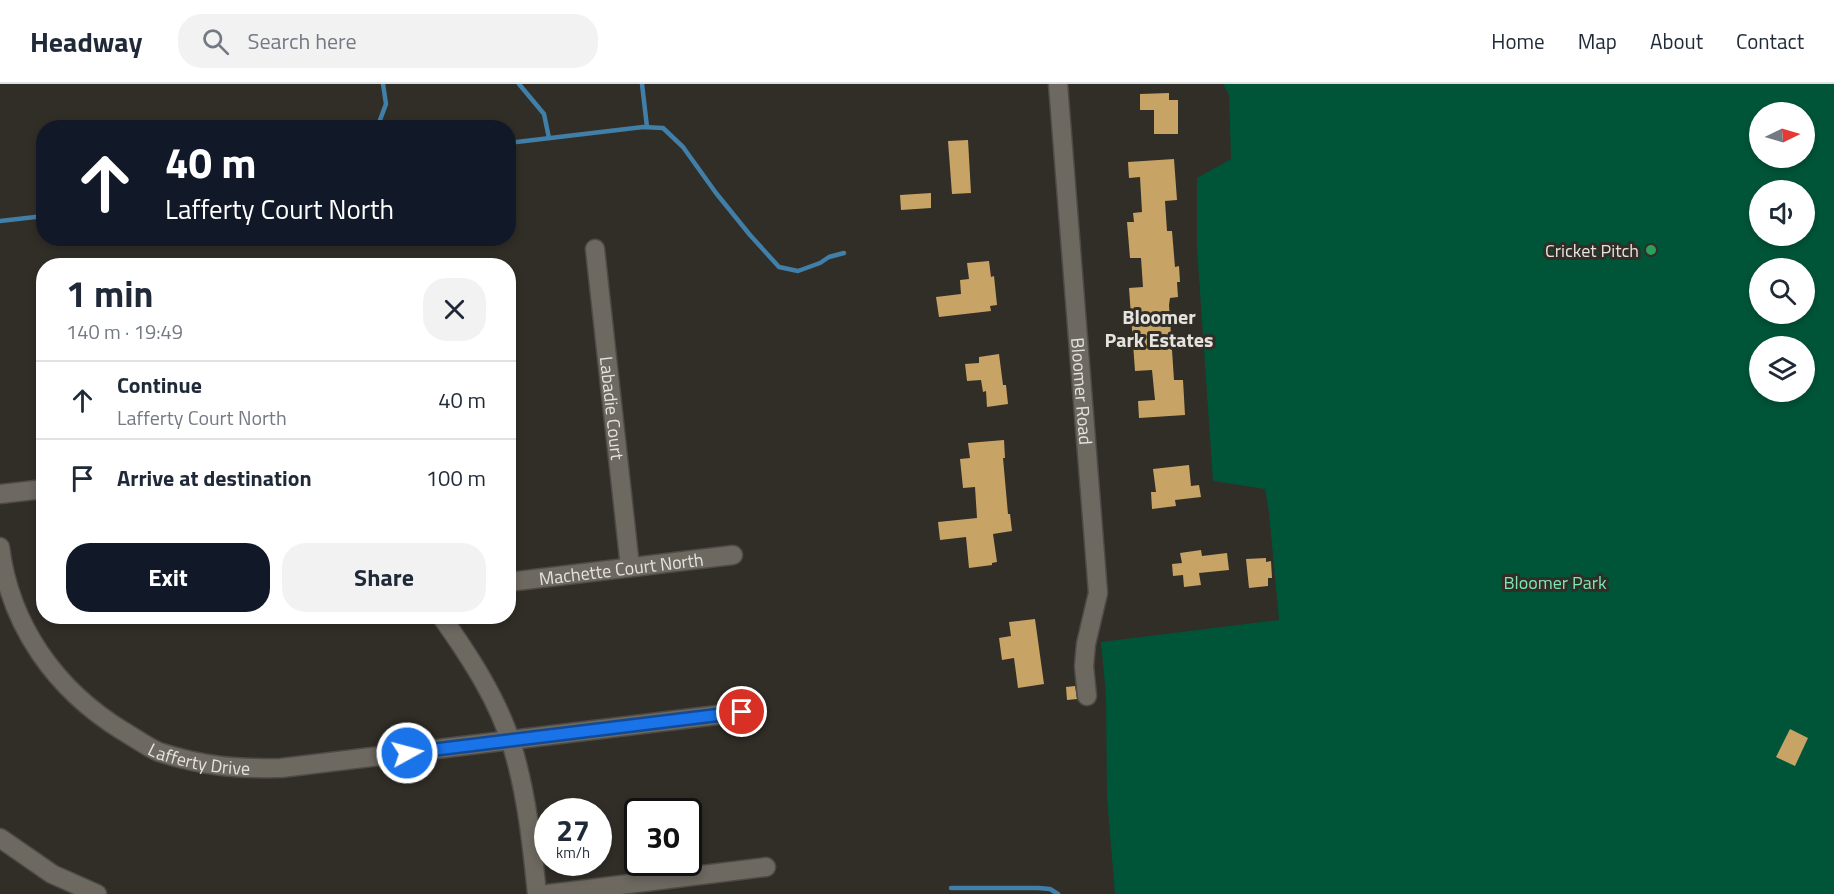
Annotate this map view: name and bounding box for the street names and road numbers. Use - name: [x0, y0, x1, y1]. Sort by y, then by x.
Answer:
- street label: Bloomer Road: [1064, 336, 1100, 446]
- street label: Labadie Court: [593, 355, 632, 462]
- street label: Machette Court North: [537, 545, 705, 592]
- street label: Lafferty Drive: [144, 736, 251, 781]

